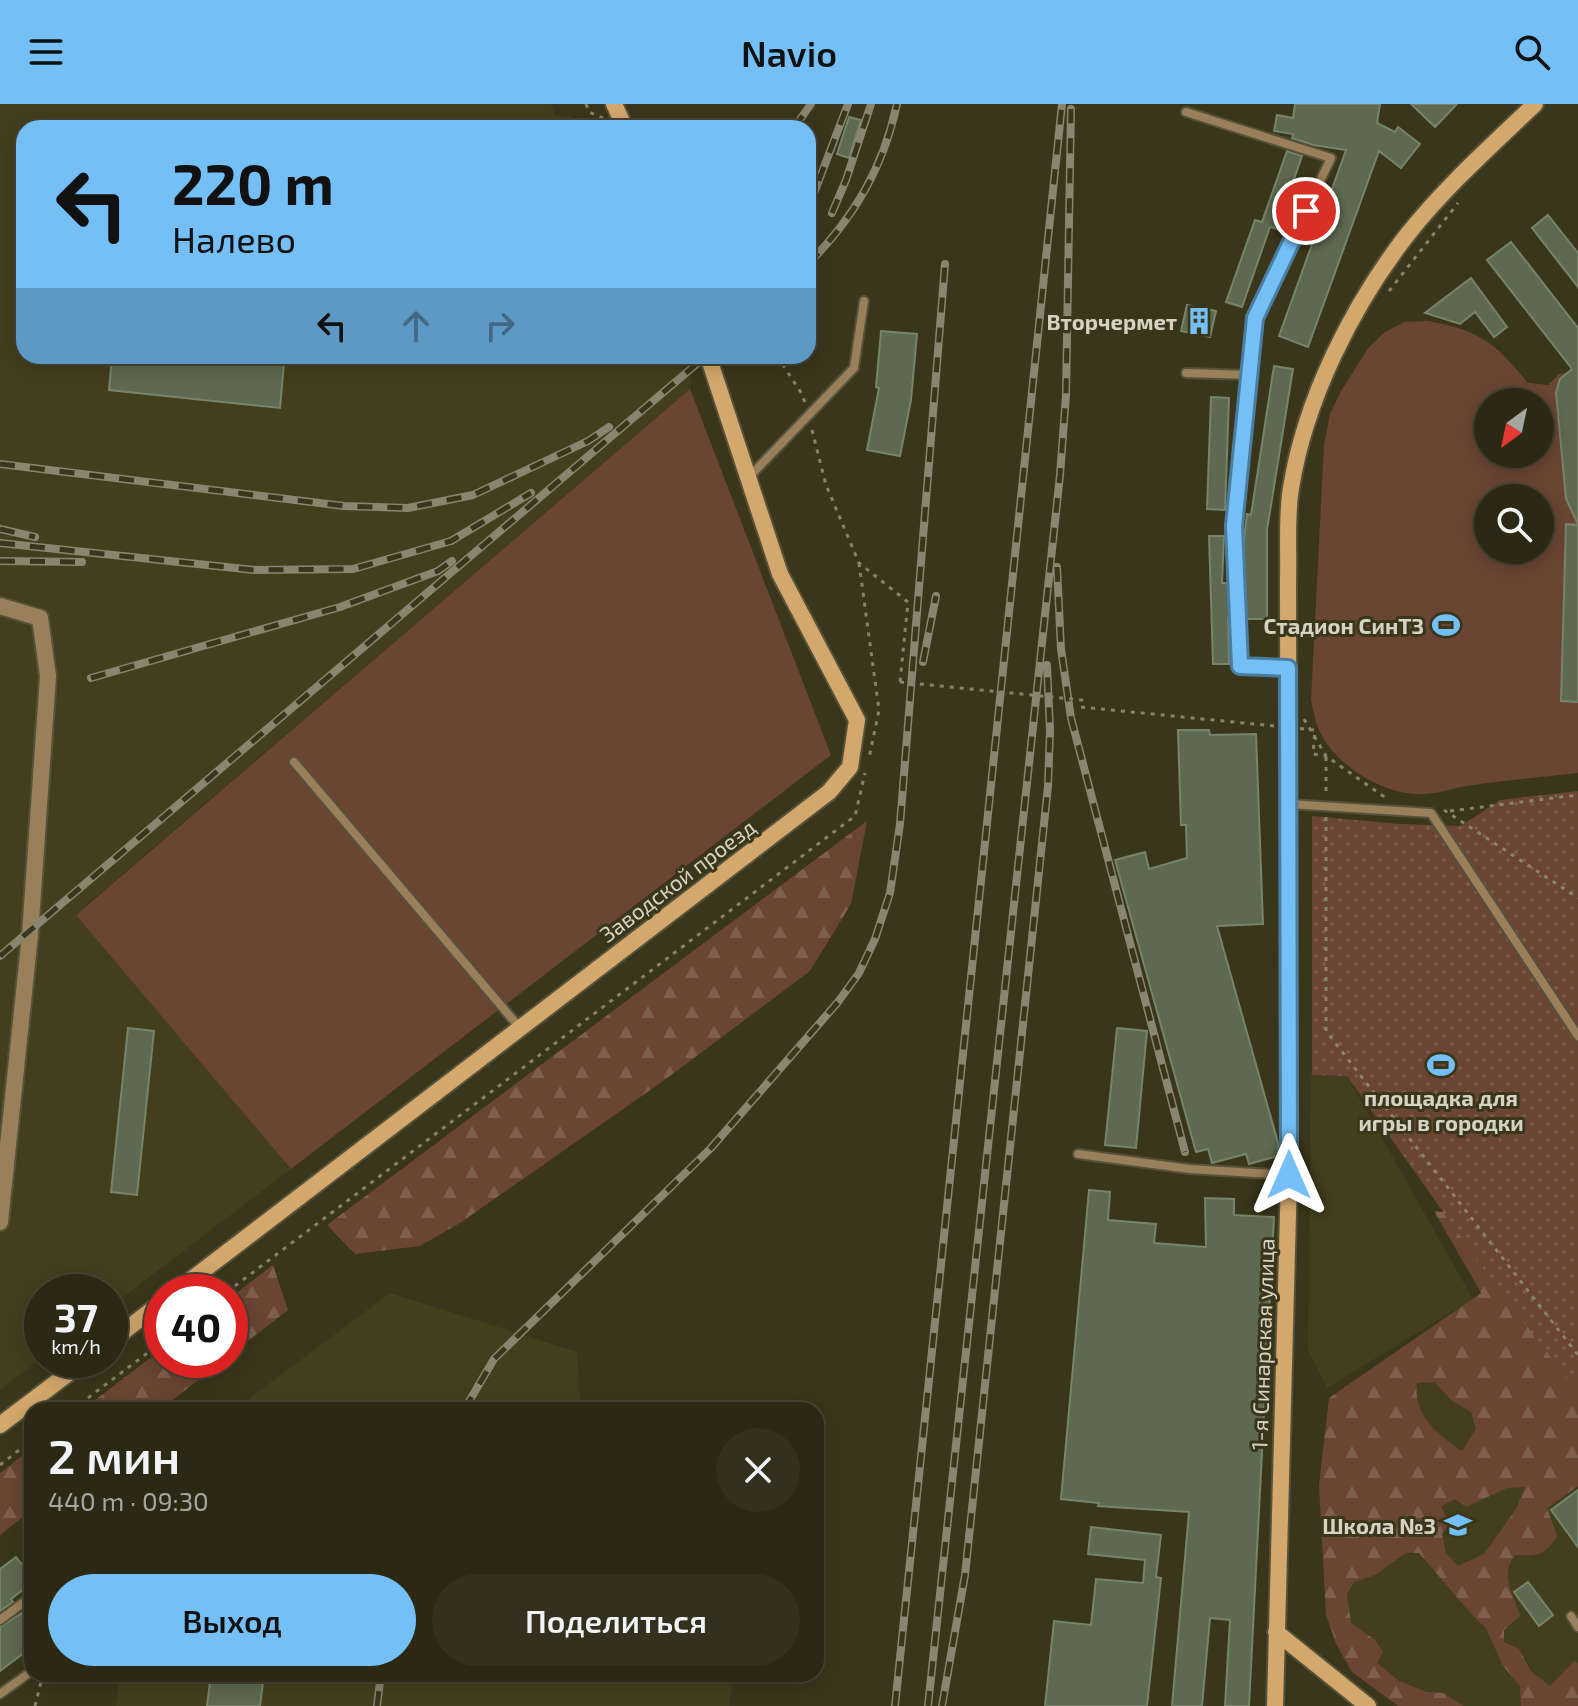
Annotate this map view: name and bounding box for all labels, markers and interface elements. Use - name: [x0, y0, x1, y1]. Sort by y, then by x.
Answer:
- icon: menu: [24, 30, 68, 74]
- icon: search: [1510, 30, 1554, 74]
- text: Navio: [741, 31, 837, 74]
- text: 220 m: [172, 149, 334, 216]
- icon: left: [40, 152, 144, 256]
- pin: [1272, 177, 1340, 245]
- icon: arrive: [1284, 189, 1328, 233]
- text: Налево: [172, 217, 296, 260]
- icon: left: [310, 304, 354, 348]
- icon: ahead: [394, 304, 438, 348]
- icon: right: [478, 304, 522, 348]
- building icon: Вторчермет: [1184, 306, 1214, 336]
- place label: Вторчермет: [1046, 308, 1177, 334]
- north arrow: [1474, 388, 1554, 468]
- map controls: [1474, 388, 1554, 564]
- button: search: [1474, 484, 1554, 564]
- sports icon: Стадион СинТЗ: [1431, 610, 1461, 640]
- place label: Стадион СинТЗ: [1263, 612, 1424, 638]
- street label: Заводской проезд: [594, 813, 760, 947]
- sports icon: площадка для игры в городки: [1426, 1050, 1456, 1080]
- place label: площадка для игры в городки: [1358, 1084, 1524, 1135]
- position arrow: [1247, 1133, 1331, 1217]
- street label: 1-я Синарская улица: [1245, 1238, 1280, 1450]
- speed limit sign: 40: [144, 1274, 248, 1378]
- text: 37: [54, 1292, 98, 1340]
- text: km/h: [51, 1334, 101, 1358]
- text: 2 мин: [48, 1426, 180, 1484]
- button: close: [716, 1428, 800, 1512]
- text: 440 m · 09:30: [48, 1485, 209, 1516]
- school or university icon: Школа №3: [1443, 1510, 1473, 1540]
- place label: Школа №3: [1322, 1512, 1436, 1538]
- button: Выход: [48, 1574, 416, 1666]
- button: Поделиться: [432, 1574, 800, 1666]

